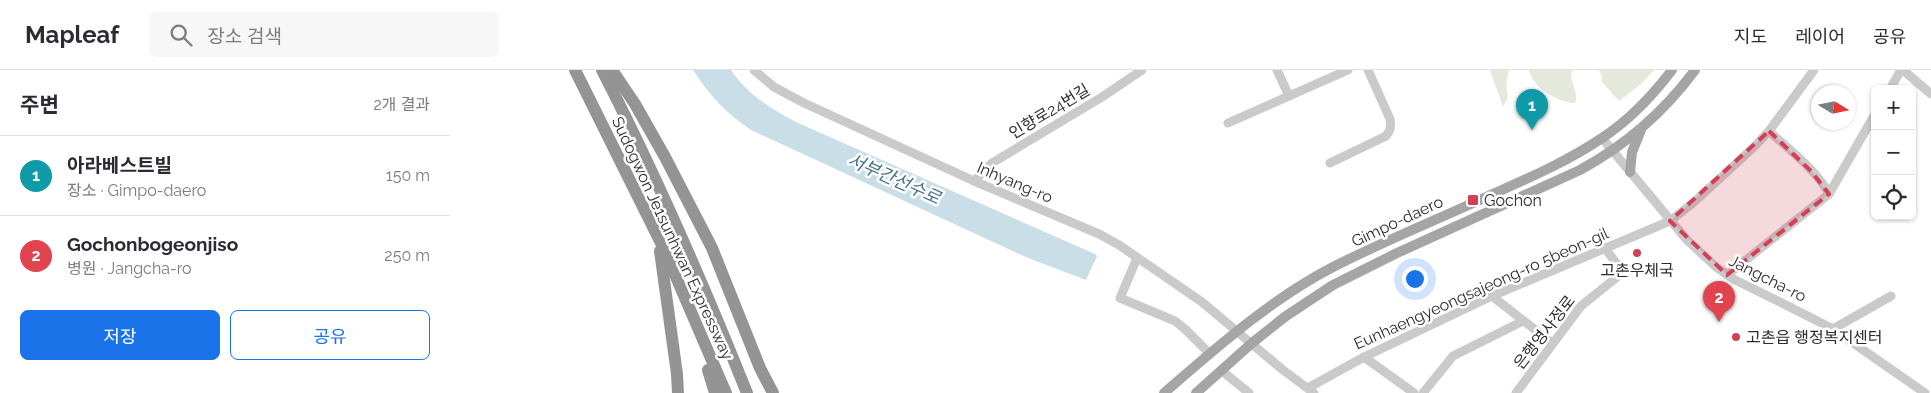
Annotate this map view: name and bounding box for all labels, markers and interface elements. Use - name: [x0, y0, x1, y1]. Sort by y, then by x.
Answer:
- search box: [149, 12, 499, 57]
- text: Mapleaf: [25, 20, 119, 49]
- icon: search: [167, 21, 195, 49]
- text: 장소 검색: [207, 25, 282, 47]
- text: 지도: [1734, 26, 1767, 47]
- text: 레이어: [1795, 26, 1845, 47]
- text: 공유: [1873, 26, 1906, 47]
- street label: 인향로24번길: [1005, 80, 1093, 143]
- north arrow: [1811, 85, 1856, 130]
- map controls: [1871, 85, 1916, 220]
- button: +: [1871, 85, 1916, 130]
- pin: 1: [1516, 89, 1548, 130]
- text: 주변: [20, 92, 59, 117]
- text: 2개 결과: [373, 95, 430, 114]
- street label: Sudogwon Je1sunhwan Expressway: [608, 114, 737, 363]
- button: −: [1871, 130, 1916, 175]
- water label: 서부간선수로: [845, 149, 945, 209]
- text: 아라베스트빌: [67, 154, 172, 176]
- street label: Inhyang-ro: [974, 158, 1056, 207]
- text: 1: [32, 166, 40, 185]
- text: 150 m: [386, 166, 430, 185]
- button: locate: [1871, 175, 1916, 220]
- text: 장소 · Gimpo-daero: [67, 181, 206, 200]
- place label: Gochon: [1484, 191, 1542, 210]
- street label: Gimpo-daero: [1348, 192, 1446, 251]
- marker: Gochon: [1466, 193, 1480, 207]
- street label: Eunhaengyeongsajeong-ro 5beon-gil: [1351, 223, 1612, 353]
- text: Gochonbogeonjiso: [67, 233, 238, 255]
- text: 2: [31, 246, 41, 265]
- text: 250 m: [384, 246, 430, 265]
- marker: 고촌우체국: [1631, 247, 1643, 259]
- street label: Jangcha-ro: [1726, 251, 1809, 306]
- text: 병원 · Jangcha-ro: [67, 259, 192, 278]
- place label: 고촌우체국: [1600, 261, 1674, 280]
- your location: [1402, 266, 1428, 292]
- pin: 2: [1703, 281, 1735, 322]
- street label: 은행영사정로: [1510, 291, 1579, 373]
- button: 저장: [20, 310, 220, 360]
- button: 공유: [230, 310, 430, 360]
- place label: 고촌읍 행정복지센터: [1746, 328, 1883, 347]
- marker: 고촌읍 행정복지센터: [1730, 331, 1742, 343]

